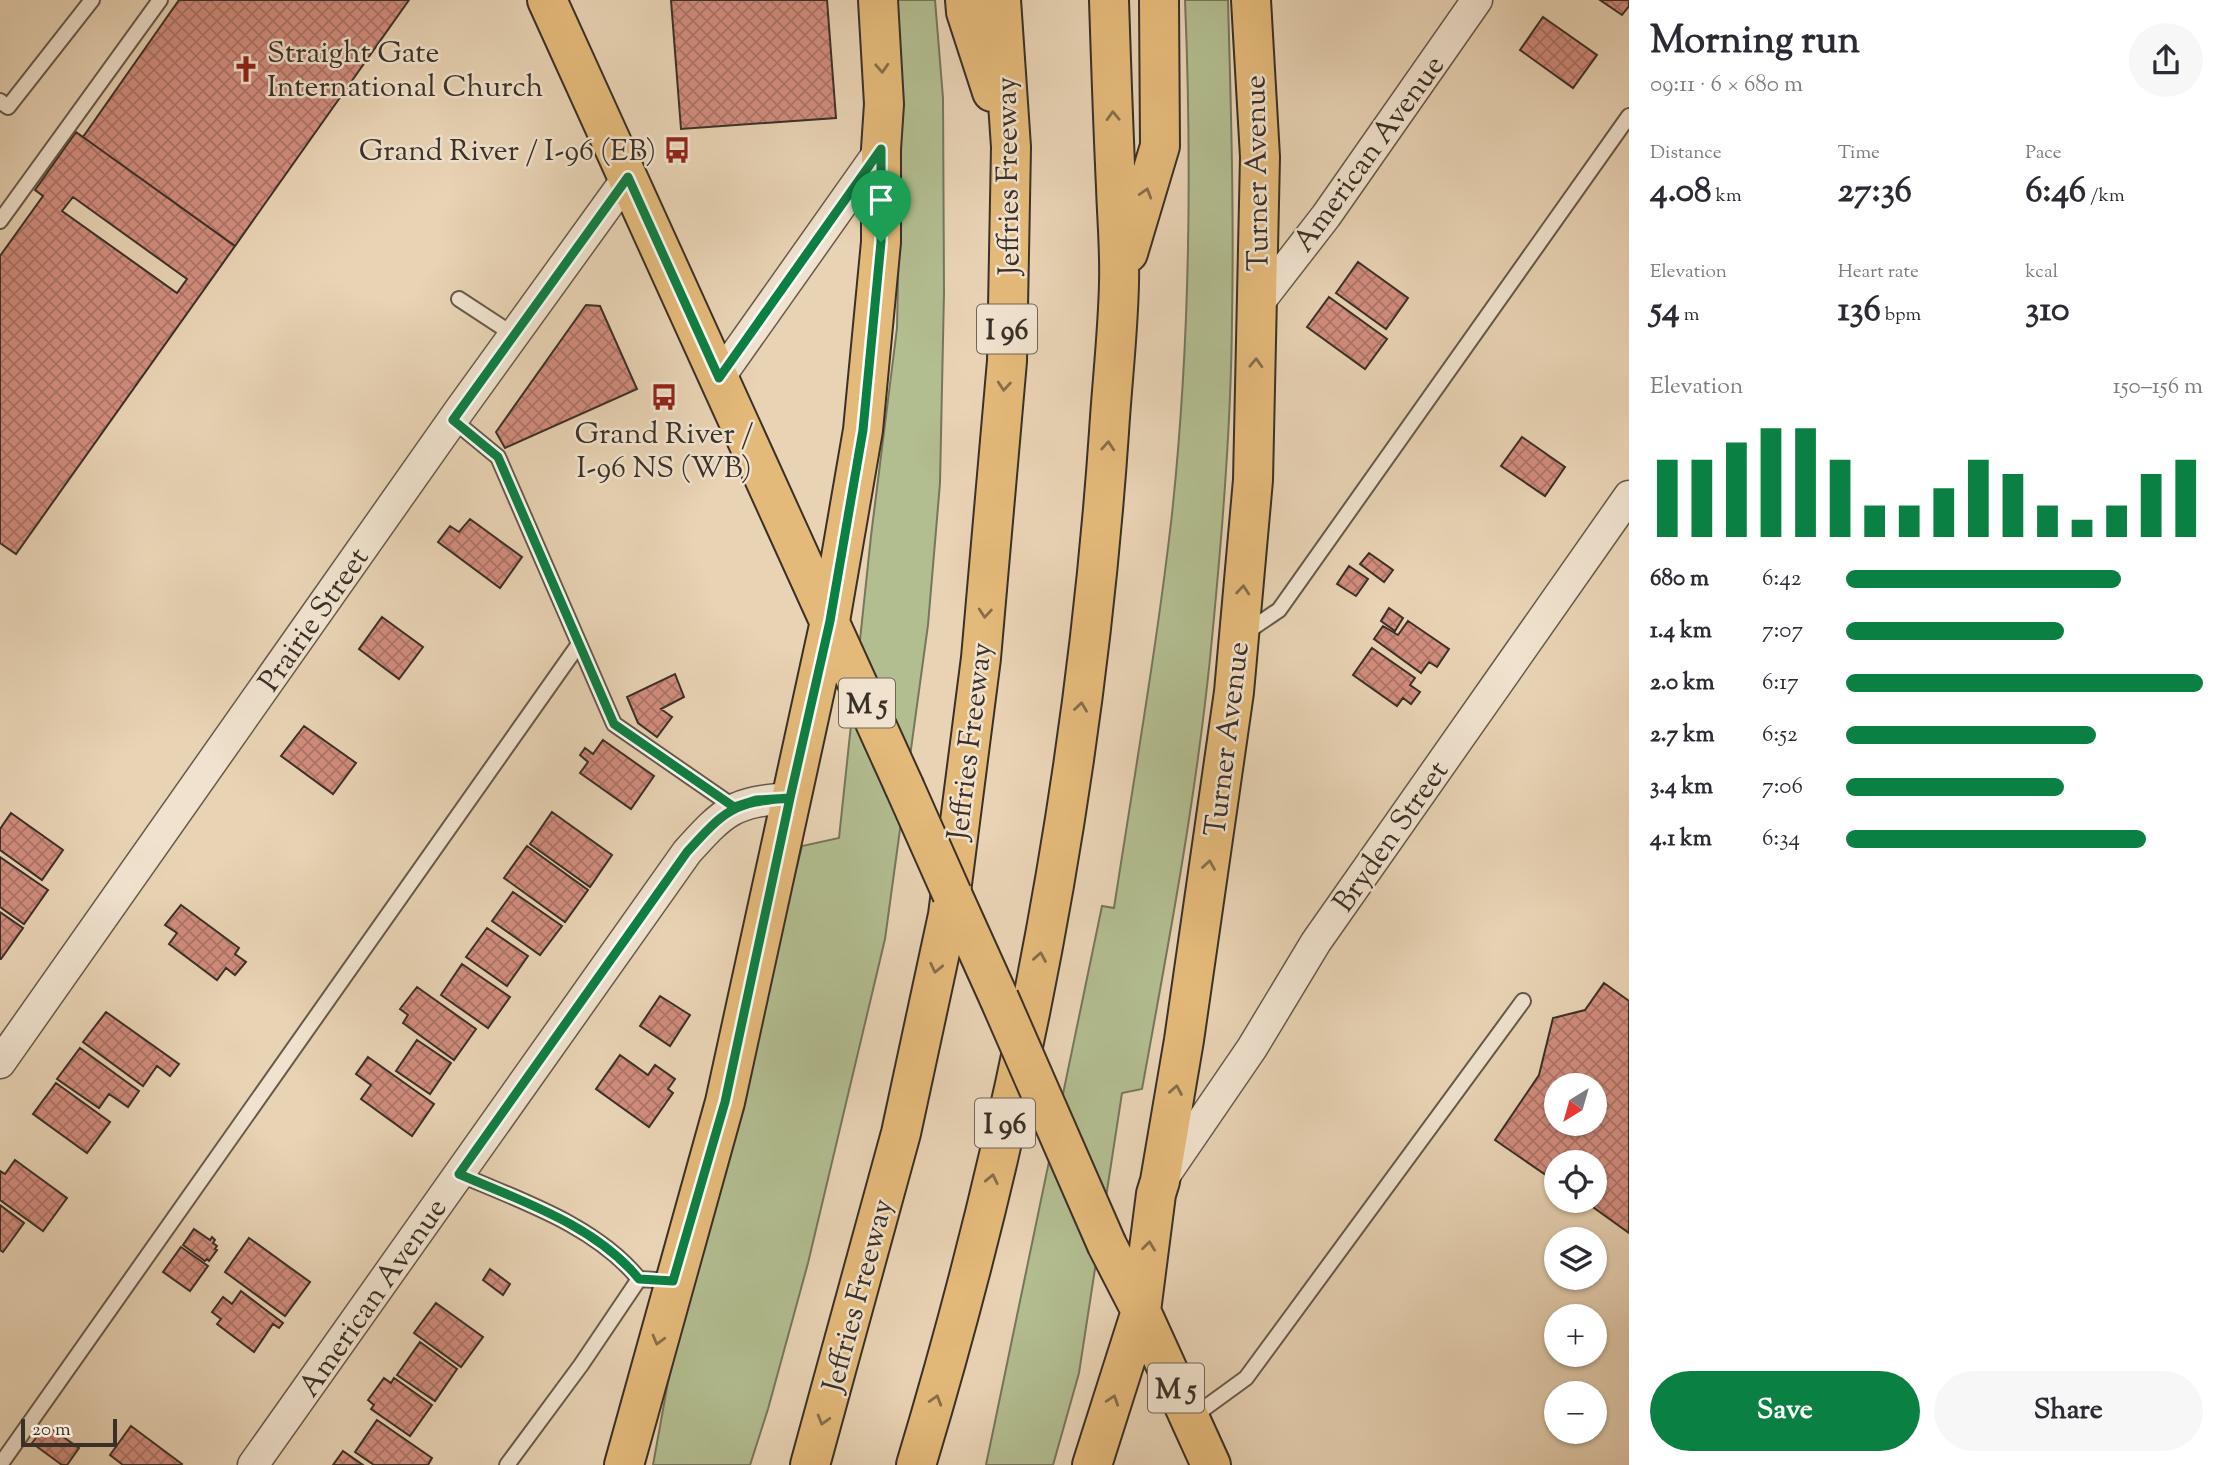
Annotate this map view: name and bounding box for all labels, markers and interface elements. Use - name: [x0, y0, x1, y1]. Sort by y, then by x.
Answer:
- text: Morning run: [1650, 16, 1860, 70]
- button: share: [2129, 23, 2203, 97]
- place label: Straight Gate International Church: [267, 33, 544, 110]
- street label: American Avenue: [1284, 47, 1456, 262]
- church icon: Straight Gate International Church: [231, 54, 261, 84]
- one-way arrow: [874, 63, 889, 74]
- text: 09:11 · 6 × 680 m: [1650, 69, 1803, 102]
- street label: Turner Avenue: [1235, 74, 1282, 271]
- street label: Jeffries Freeway: [986, 76, 1033, 278]
- one-way arrow: [1106, 110, 1121, 121]
- place label: Grand River / I-96 (EB): [359, 131, 656, 174]
- bus stop icon: Grand River / I-96 (EB): [662, 135, 692, 165]
- text: Distance: [1650, 140, 1722, 167]
- text: Time: [1838, 140, 1880, 167]
- text: Pace: [2025, 140, 2062, 167]
- text: 4.08: [1650, 167, 1712, 218]
- text: 27:36: [1838, 167, 1912, 218]
- text: 6:46: [2025, 167, 2086, 218]
- pin: [851, 170, 911, 242]
- icon: arrive: [862, 181, 900, 219]
- text: km: [1712, 183, 1742, 210]
- text: /km: [2086, 183, 2125, 210]
- one-way arrow: [1137, 187, 1152, 199]
- text: Elevation: [1650, 259, 1727, 286]
- text: Heart rate: [1838, 259, 1919, 286]
- text: kcal: [2025, 259, 2058, 286]
- text: 54: [1650, 286, 1680, 337]
- text: 136: [1838, 286, 1881, 337]
- text: 310: [2025, 286, 2070, 337]
- text: m: [1680, 302, 1699, 329]
- text: bpm: [1881, 302, 1921, 329]
- road number: I 96: [977, 304, 1037, 354]
- one-way arrow: [1248, 358, 1264, 368]
- text: Elevation: [1650, 371, 1743, 404]
- text: 150–156 m: [2113, 371, 2203, 404]
- one-way arrow: [997, 381, 1012, 392]
- bus stop icon: Grand River / I-96 NS (WB): [649, 382, 679, 412]
- place label: Grand River / I-96 NS (WB): [574, 414, 754, 491]
- one-way arrow: [1100, 440, 1115, 451]
- street label: Prairie Street: [249, 540, 381, 701]
- text: 680 m: [1650, 563, 1709, 596]
- text: 6:42: [1762, 563, 1802, 596]
- one-way arrow: [1235, 585, 1250, 596]
- one-way arrow: [977, 607, 992, 619]
- text: 1.4 km: [1650, 615, 1712, 648]
- text: 7:07: [1762, 615, 1803, 648]
- street label: Turner Avenue: [1195, 639, 1262, 839]
- street label: Jeffries Freeway: [938, 640, 1005, 844]
- text: 2.0 km: [1650, 667, 1715, 700]
- text: 6:17: [1762, 667, 1799, 700]
- road number: M 5: [839, 678, 895, 728]
- one-way arrow: [1073, 702, 1088, 713]
- text: 2.7 km: [1650, 719, 1715, 752]
- text: 6:52: [1762, 719, 1798, 752]
- street label: Bryden Street: [1324, 753, 1460, 922]
- text: 3.4 km: [1650, 771, 1713, 804]
- text: 7:06: [1762, 771, 1803, 804]
- text: 4.1 km: [1650, 823, 1712, 856]
- text: 6:34: [1762, 823, 1800, 856]
- one-way arrow: [1201, 859, 1216, 871]
- one-way arrow: [1032, 951, 1047, 963]
- one-way arrow: [930, 962, 945, 974]
- north arrow: [1544, 1073, 1606, 1136]
- map controls: [1544, 1073, 1607, 1444]
- one-way arrow: [1168, 1084, 1183, 1096]
- road number: I 96: [975, 1098, 1035, 1148]
- button: locate: [1544, 1150, 1607, 1213]
- one-way arrow: [984, 1173, 999, 1185]
- street label: American Avenue: [289, 1190, 459, 1407]
- street label: Jeffries Freeway: [812, 1194, 906, 1399]
- button: layers: [1544, 1227, 1607, 1290]
- one-way arrow: [1142, 1240, 1157, 1252]
- button: +: [1544, 1304, 1607, 1367]
- one-way arrow: [651, 1334, 666, 1346]
- road number: M 5: [1148, 1364, 1204, 1412]
- button: Save: [1650, 1371, 1920, 1451]
- button: Share: [1934, 1371, 2203, 1451]
- button: −: [1544, 1381, 1607, 1444]
- one-way arrow: [927, 1394, 942, 1406]
- one-way arrow: [1104, 1394, 1119, 1406]
- one-way arrow: [816, 1414, 831, 1426]
- scale bar: [21, 1416, 117, 1448]
- text: 20 m: [32, 1417, 71, 1444]

